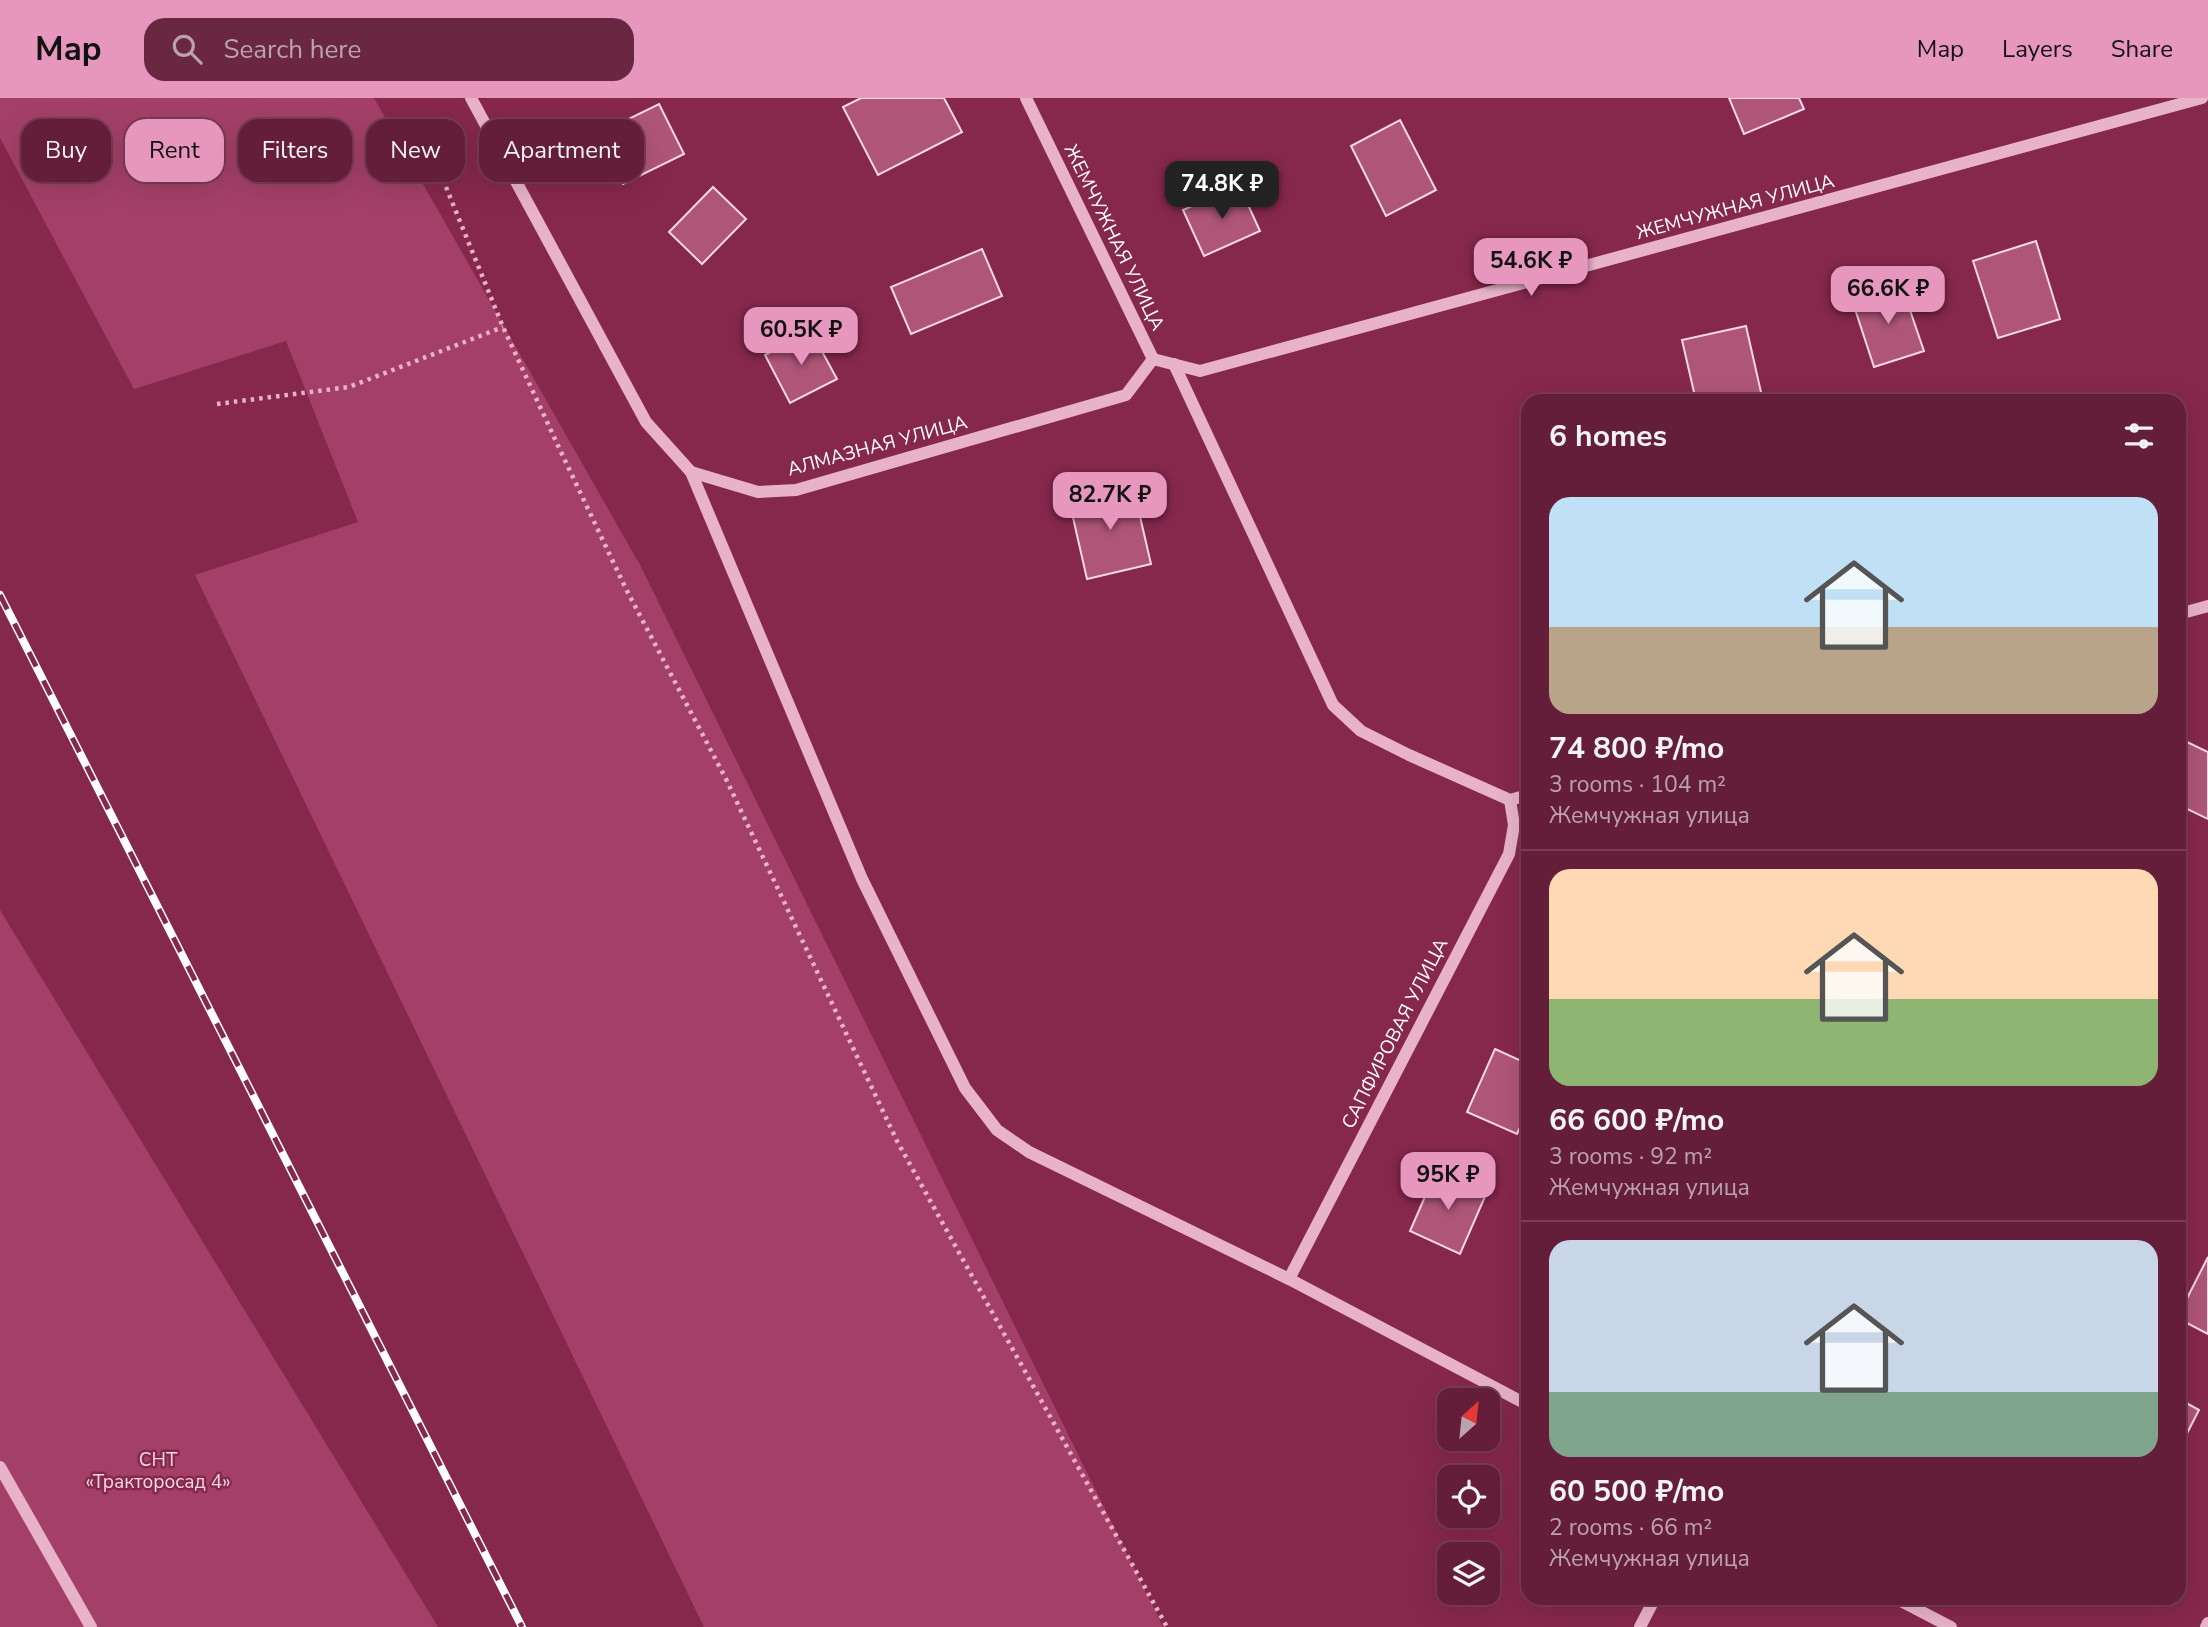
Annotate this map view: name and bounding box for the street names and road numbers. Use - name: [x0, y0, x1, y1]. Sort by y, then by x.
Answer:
- street label: ЖЕМЧУЖНАЯ УЛИЦА: [1058, 140, 1171, 335]
- street label: ЖЕМЧУЖНАЯ УЛИЦА: [1633, 168, 1837, 246]
- street label: АЛМАЗНАЯ УЛИЦА: [784, 409, 970, 483]
- street label: САПФИРОВАЯ УЛИЦА: [1336, 934, 1454, 1133]

